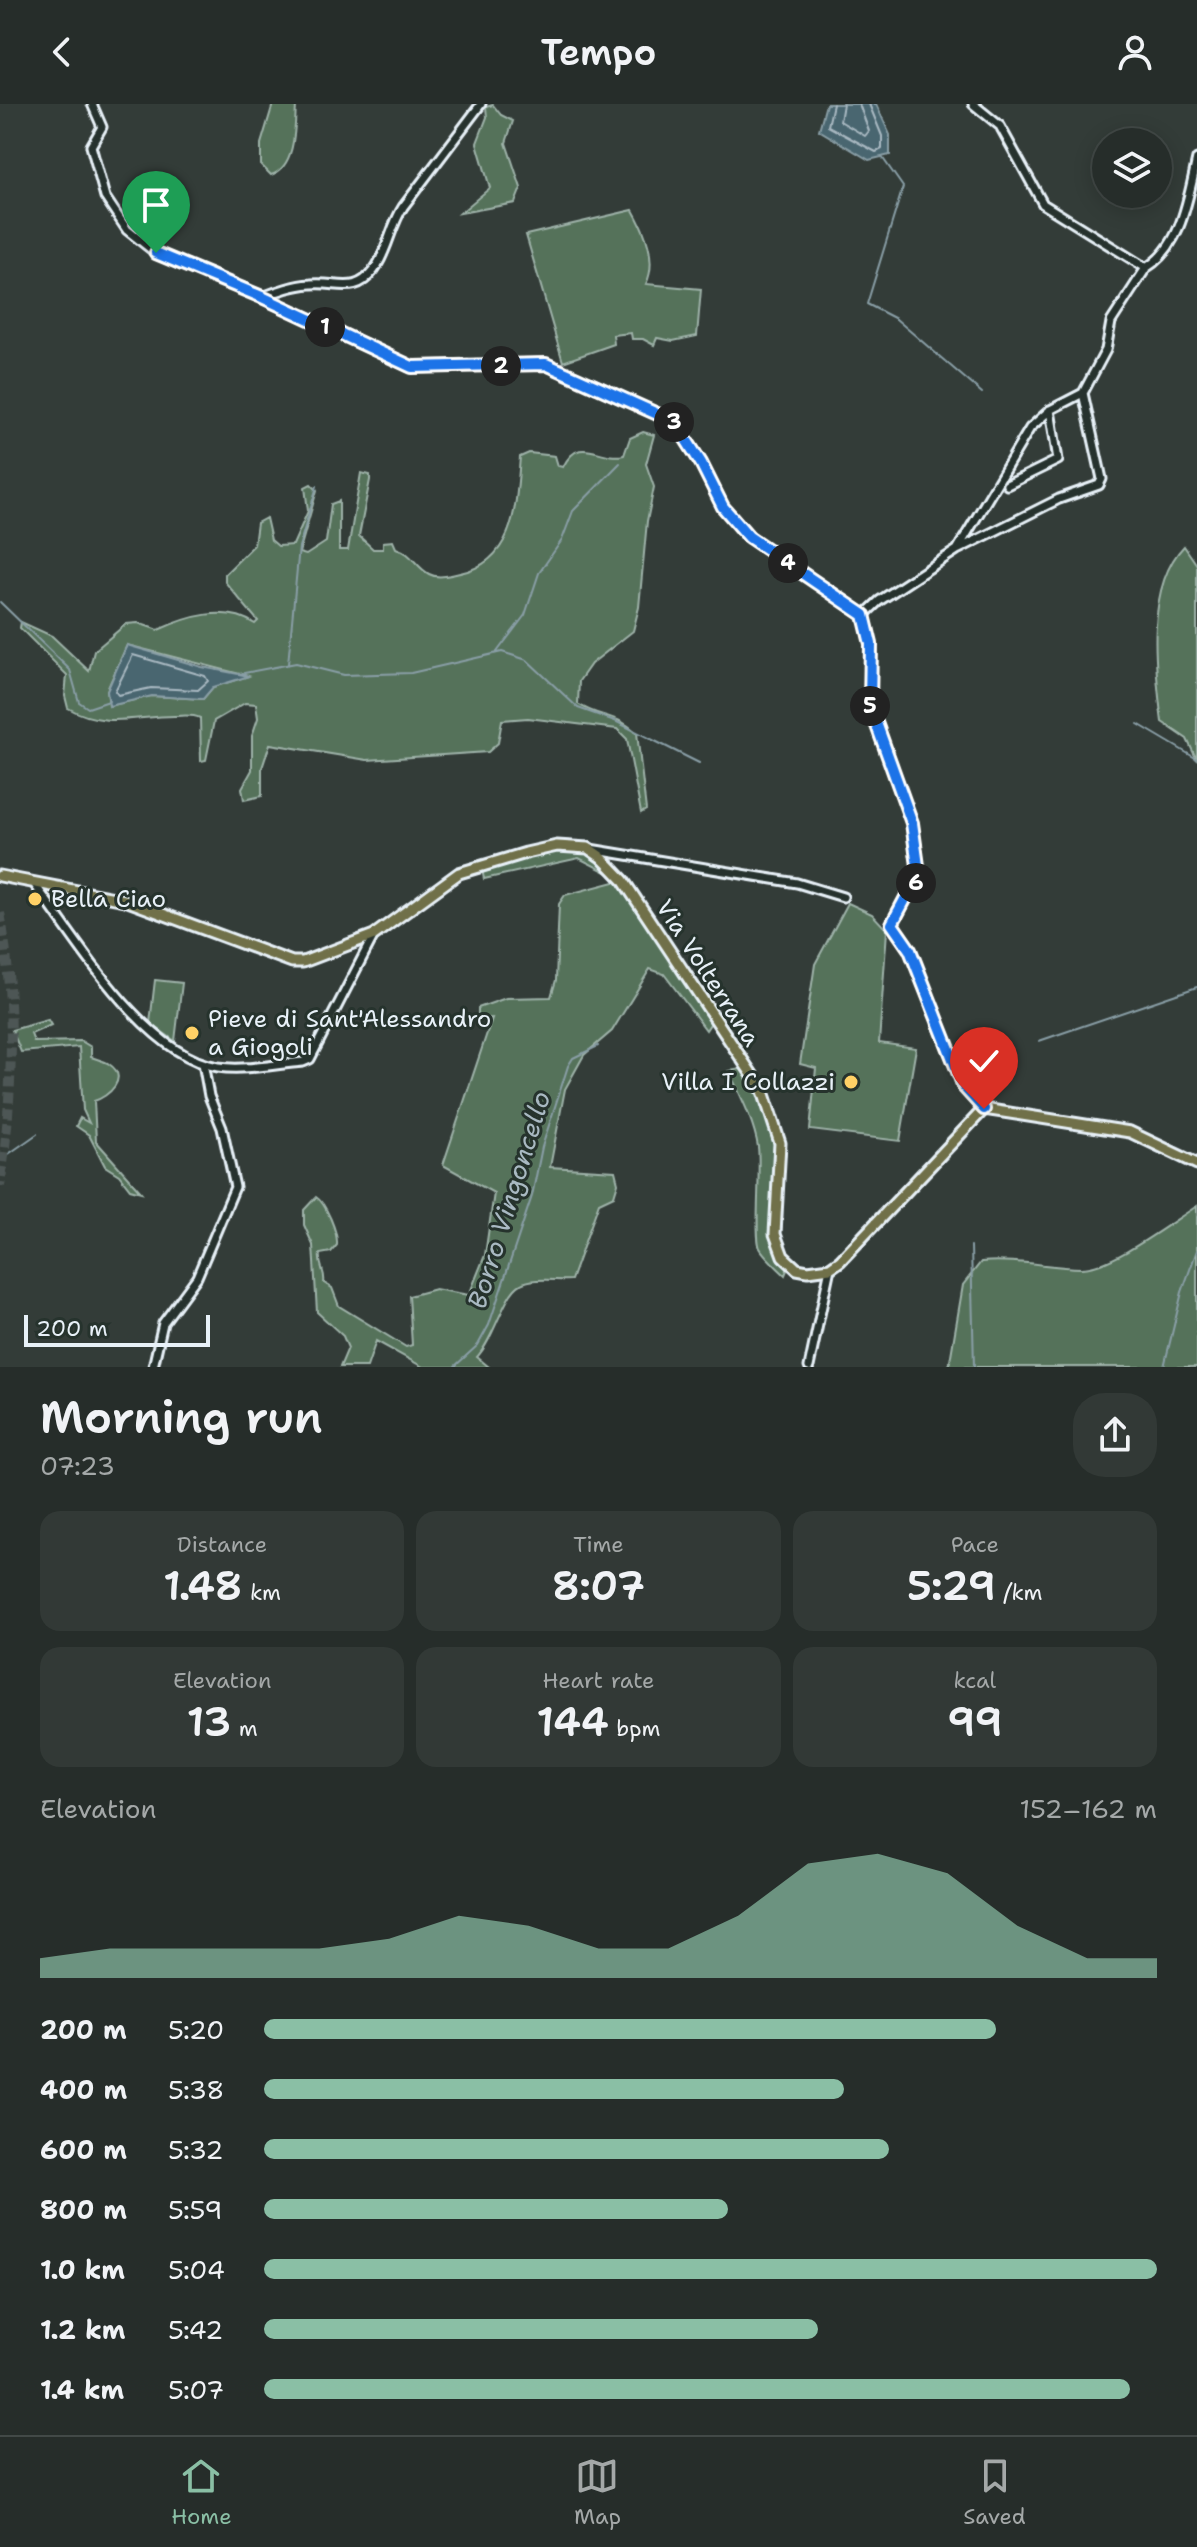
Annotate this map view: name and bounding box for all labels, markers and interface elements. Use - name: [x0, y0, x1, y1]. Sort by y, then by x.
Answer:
- text: Tempo: [541, 28, 656, 77]
- icon: back: [40, 30, 84, 74]
- icon: person: [1113, 30, 1157, 74]
- map controls: [1092, 128, 1172, 208]
- button: layers: [1092, 128, 1172, 208]
- pin: [122, 171, 190, 253]
- icon: arrive: [134, 183, 178, 227]
- pin: 1: [305, 307, 345, 347]
- text: 1: [320, 312, 330, 341]
- pin: 2: [481, 346, 521, 386]
- text: 2: [493, 351, 509, 380]
- pin: 3: [654, 402, 694, 442]
- text: 3: [666, 407, 682, 436]
- pin: 4: [768, 543, 808, 583]
- text: 4: [780, 548, 796, 577]
- pin: 5: [850, 686, 890, 726]
- text: 5: [863, 691, 877, 720]
- pin: 6: [896, 863, 936, 903]
- text: 6: [908, 868, 924, 897]
- place label: Bella Ciao: [51, 883, 166, 915]
- marker: Bella Ciao: [26, 890, 44, 908]
- street label: Via Volterrana: [648, 893, 768, 1053]
- place label: Pieve di Sant'Alessandro a Giogoli: [208, 1003, 491, 1063]
- marker: Pieve di Sant'Alessandro a Giogoli: [183, 1024, 201, 1042]
- pin: [950, 1027, 1018, 1109]
- icon: check: [962, 1039, 1006, 1083]
- place label: Villa I Collazzi: [661, 1066, 835, 1098]
- marker: Villa I Collazzi: [842, 1073, 860, 1091]
- water label: Borro Vingoncello: [459, 1087, 558, 1313]
- scale bar: [24, 1311, 210, 1347]
- text: 200 m: [36, 1314, 108, 1343]
- text: Morning run: [40, 1388, 323, 1447]
- button: share: [1073, 1393, 1157, 1477]
- text: 07:23: [40, 1448, 115, 1483]
- text: Distance: [177, 1530, 267, 1559]
- text: Time: [573, 1530, 624, 1559]
- text: Pace: [951, 1530, 999, 1559]
- text: 1.48: [163, 1559, 242, 1613]
- text: 8:07: [552, 1559, 645, 1613]
- text: 5:29: [907, 1559, 996, 1613]
- text: km: [242, 1578, 281, 1607]
- text: /km: [996, 1578, 1043, 1607]
- text: Elevation: [173, 1666, 271, 1695]
- text: Heart rate: [542, 1666, 655, 1695]
- text: kcal: [953, 1666, 996, 1695]
- text: 13: [187, 1695, 231, 1749]
- text: 144: [537, 1695, 609, 1749]
- text: 99: [947, 1695, 1002, 1749]
- text: m: [231, 1714, 258, 1743]
- text: bpm: [609, 1714, 660, 1743]
- text: Elevation: [40, 1791, 156, 1826]
- text: 152–162 m: [1020, 1791, 1157, 1826]
- text: 200 m: [40, 2012, 127, 2047]
- text: 5:20: [168, 2012, 224, 2047]
- text: 400 m: [40, 2072, 127, 2107]
- text: 5:38: [168, 2072, 224, 2107]
- text: 600 m: [40, 2132, 127, 2167]
- text: 5:32: [168, 2132, 223, 2167]
- text: 800 m: [40, 2192, 127, 2227]
- text: 5:59: [168, 2192, 222, 2227]
- text: 1.0 km: [40, 2252, 125, 2287]
- text: 5:04: [168, 2252, 225, 2287]
- text: 1.2 km: [40, 2312, 125, 2347]
- text: 5:42: [168, 2312, 223, 2347]
- text: 1.4 km: [40, 2372, 124, 2407]
- text: 5:07: [168, 2372, 224, 2407]
- tab: Home: [171, 2454, 232, 2531]
- tab: Map: [574, 2454, 621, 2531]
- tab: Saved: [963, 2454, 1026, 2531]

